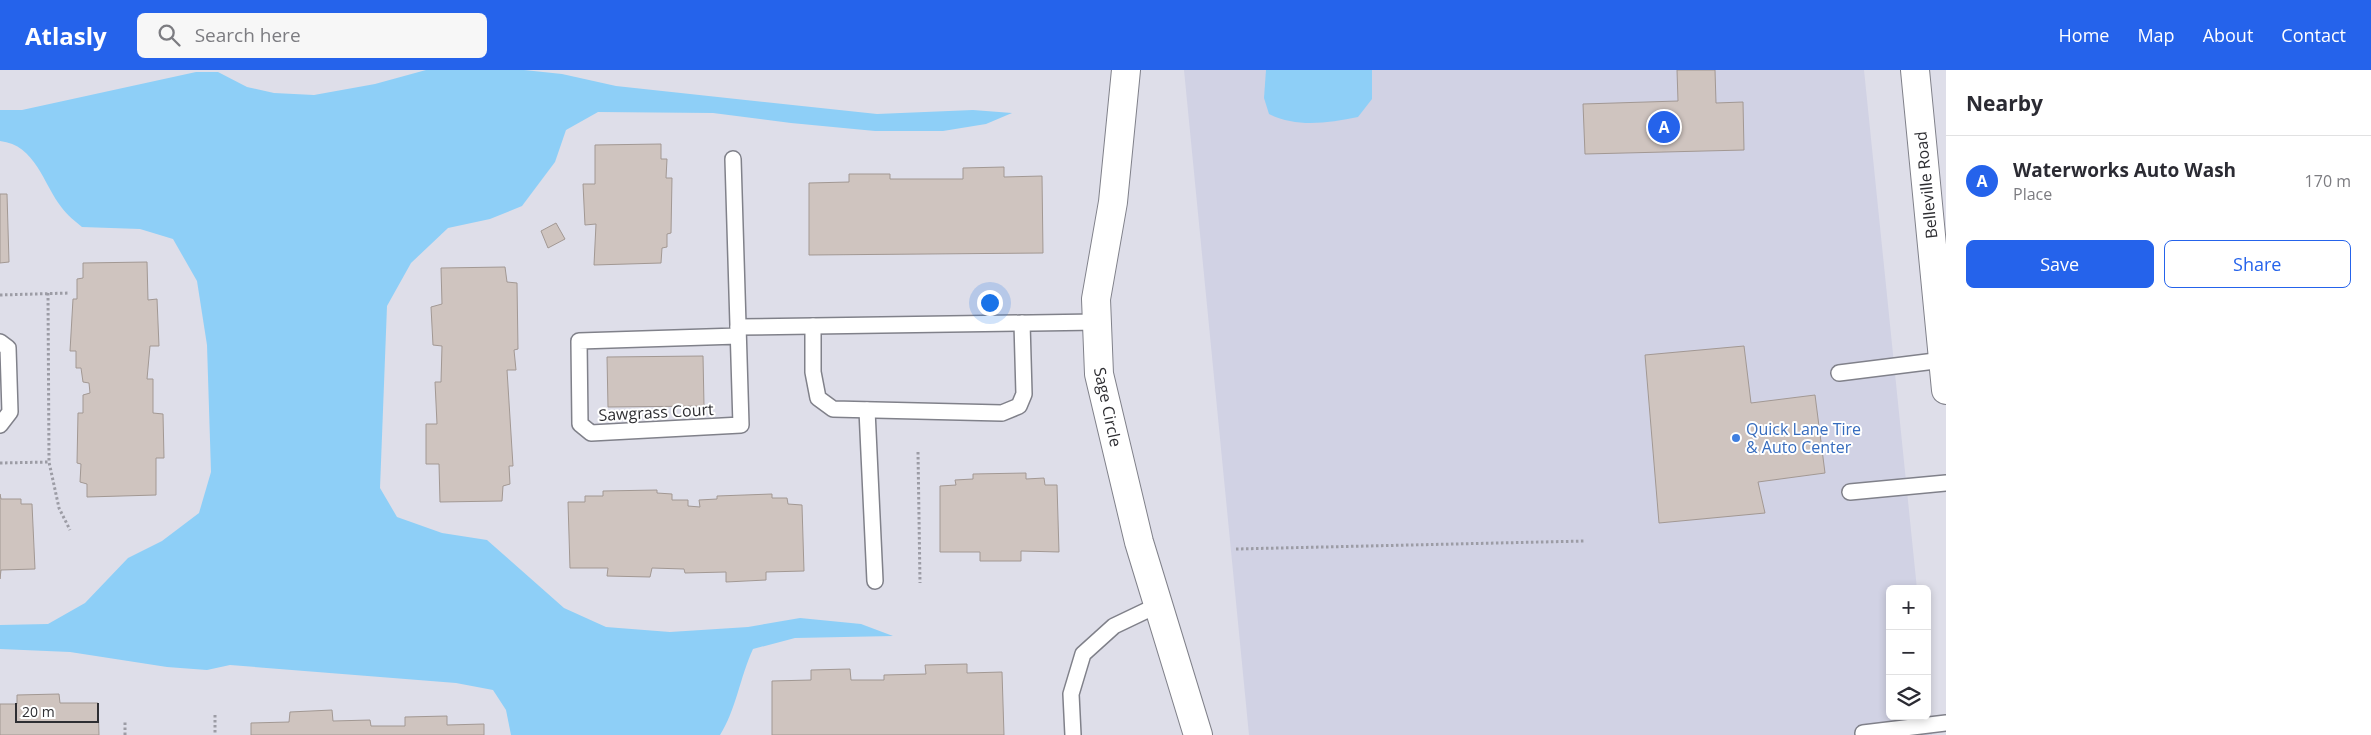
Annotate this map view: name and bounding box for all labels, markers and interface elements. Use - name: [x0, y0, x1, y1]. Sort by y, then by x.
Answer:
- search box: [137, 13, 487, 58]
- text: Atlasly: [25, 19, 107, 52]
- icon: search: [155, 21, 183, 49]
- text: Search here: [195, 22, 301, 48]
- text: Home: [2059, 23, 2109, 47]
- text: Map: [2137, 23, 2175, 47]
- text: About: [2203, 23, 2253, 47]
- text: Contact: [2281, 23, 2346, 47]
- text: Nearby: [1966, 89, 2043, 117]
- pin: A: [1648, 108, 1680, 146]
- street label: Belleville Road: [1909, 130, 1943, 240]
- text: Waterworks Auto Wash: [2013, 157, 2236, 183]
- text: A: [1976, 170, 1988, 192]
- text: 170 m: [2305, 170, 2351, 192]
- text: Place: [2013, 183, 2052, 205]
- button: Save: [1966, 240, 2154, 288]
- button: Share: [2164, 240, 2351, 288]
- your location: [977, 290, 1003, 316]
- street label: Sage Circle: [1089, 365, 1127, 449]
- street label: Sawgrass Court: [598, 398, 714, 426]
- place label: Quick Lane Tire & Auto Center: [1746, 418, 1861, 458]
- marker: Quick Lane Tire & Auto Center: [1730, 432, 1742, 444]
- map controls: [1886, 585, 1931, 720]
- button: +: [1886, 585, 1931, 630]
- button: −: [1886, 630, 1931, 675]
- button: layers: [1886, 675, 1931, 720]
- scale bar: [15, 700, 99, 723]
- text: 20 m: [22, 702, 55, 721]

